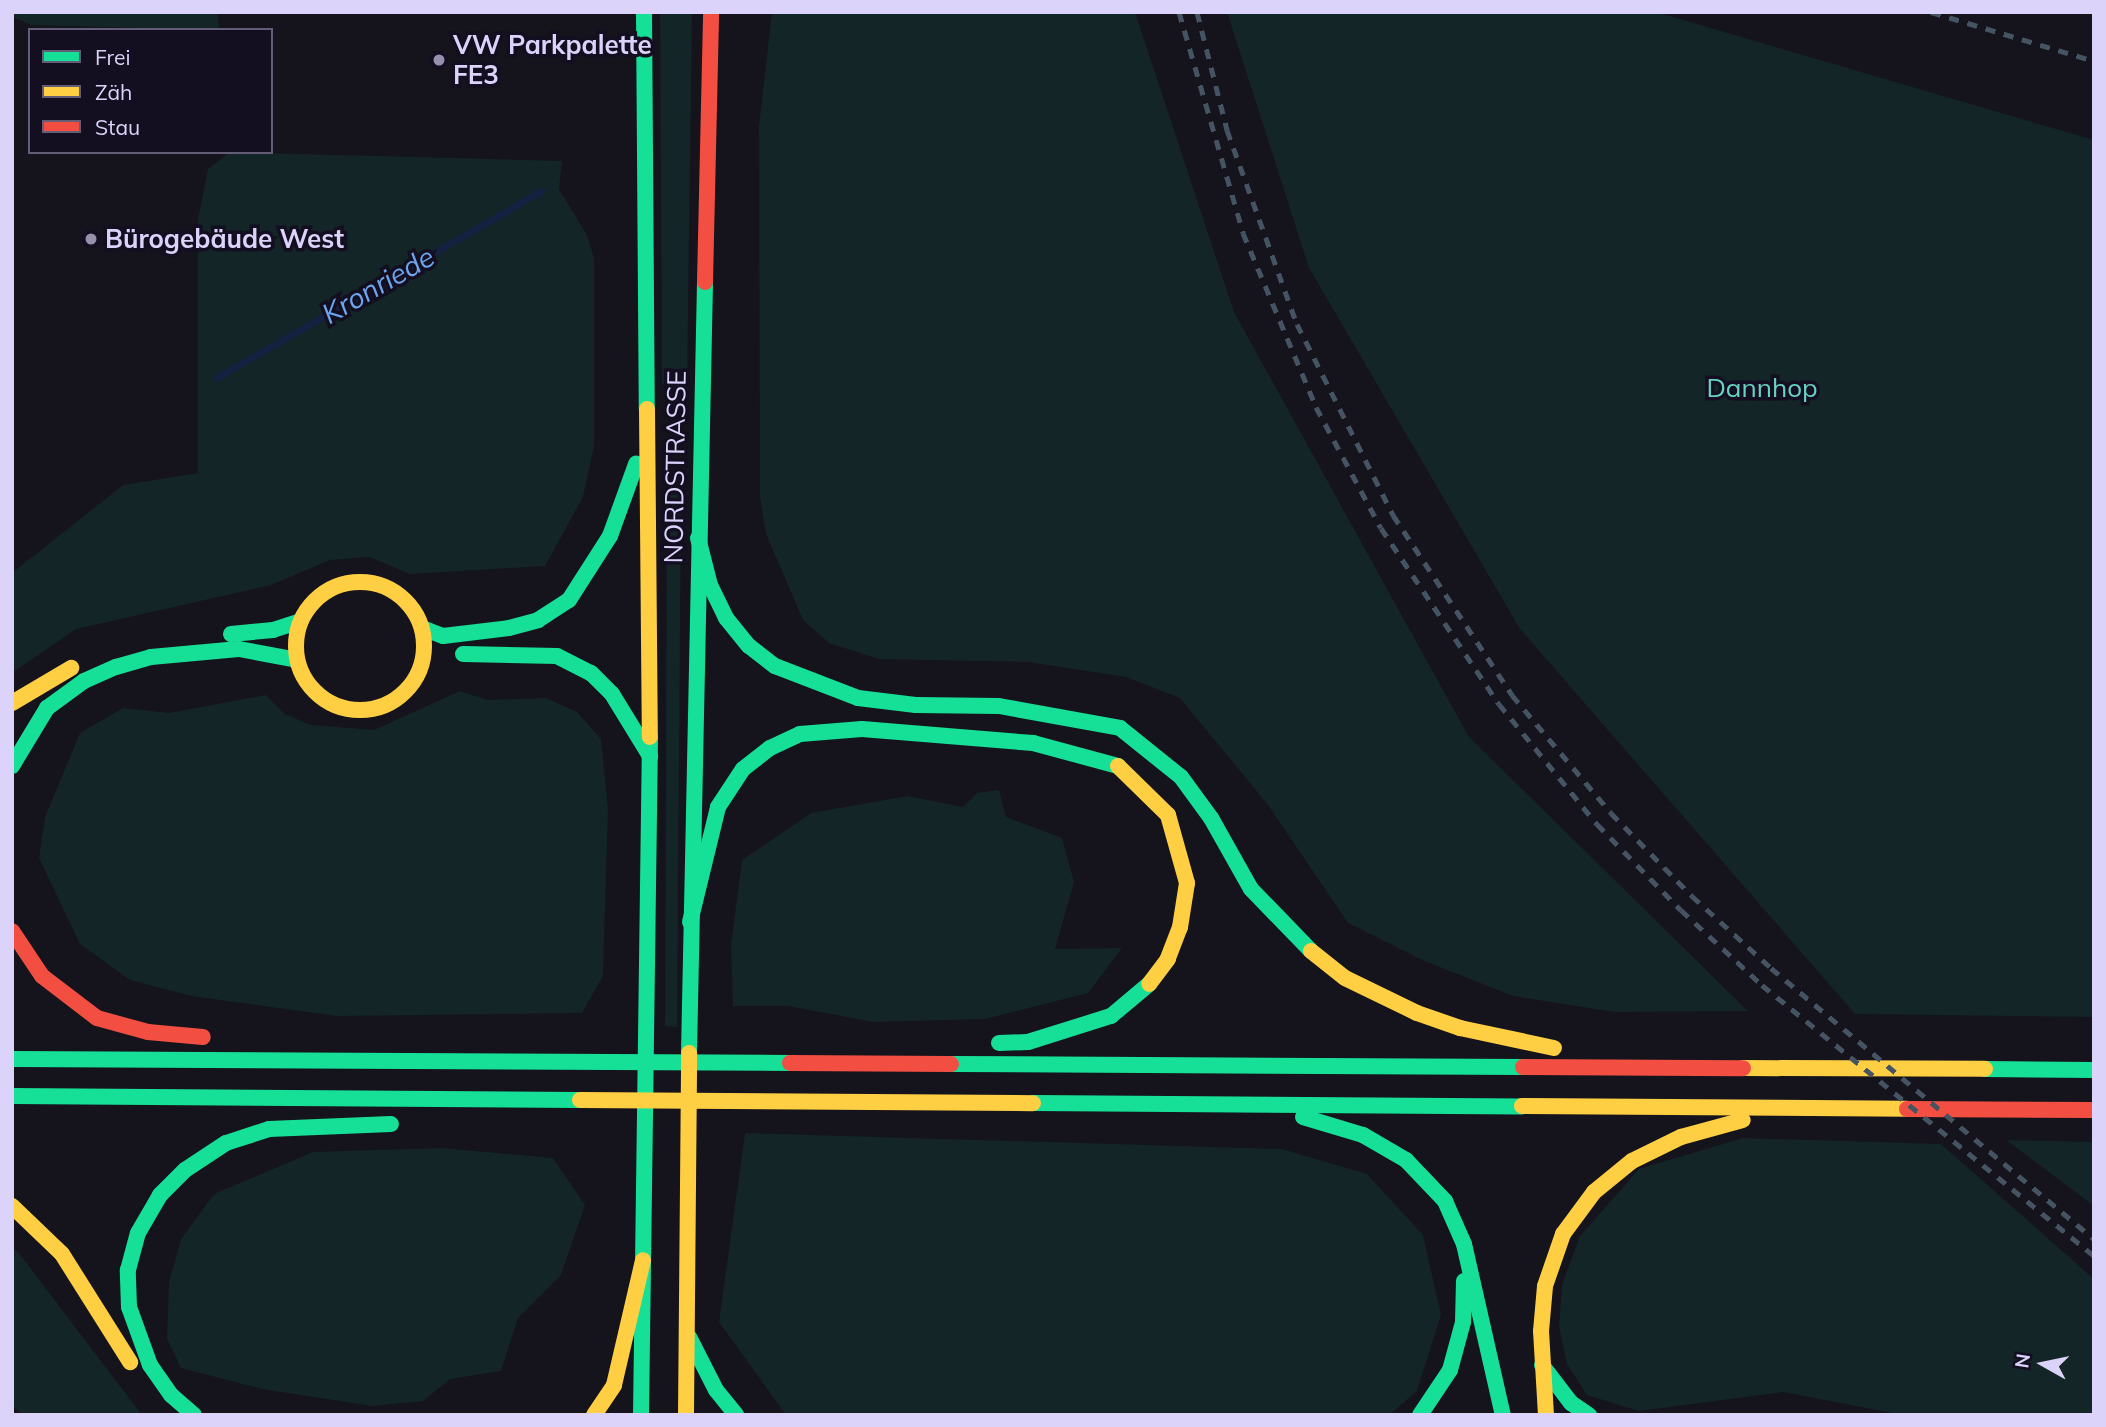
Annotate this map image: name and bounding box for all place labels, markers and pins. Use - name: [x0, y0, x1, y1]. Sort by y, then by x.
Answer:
- place label: VW Parkpalette FE3: [453, 29, 652, 90]
- marker: VW Parkpalette FE3: [431, 52, 447, 68]
- place label: Bürogebäude West: [105, 223, 344, 255]
- marker: Bürogebäude West: [83, 231, 99, 247]

